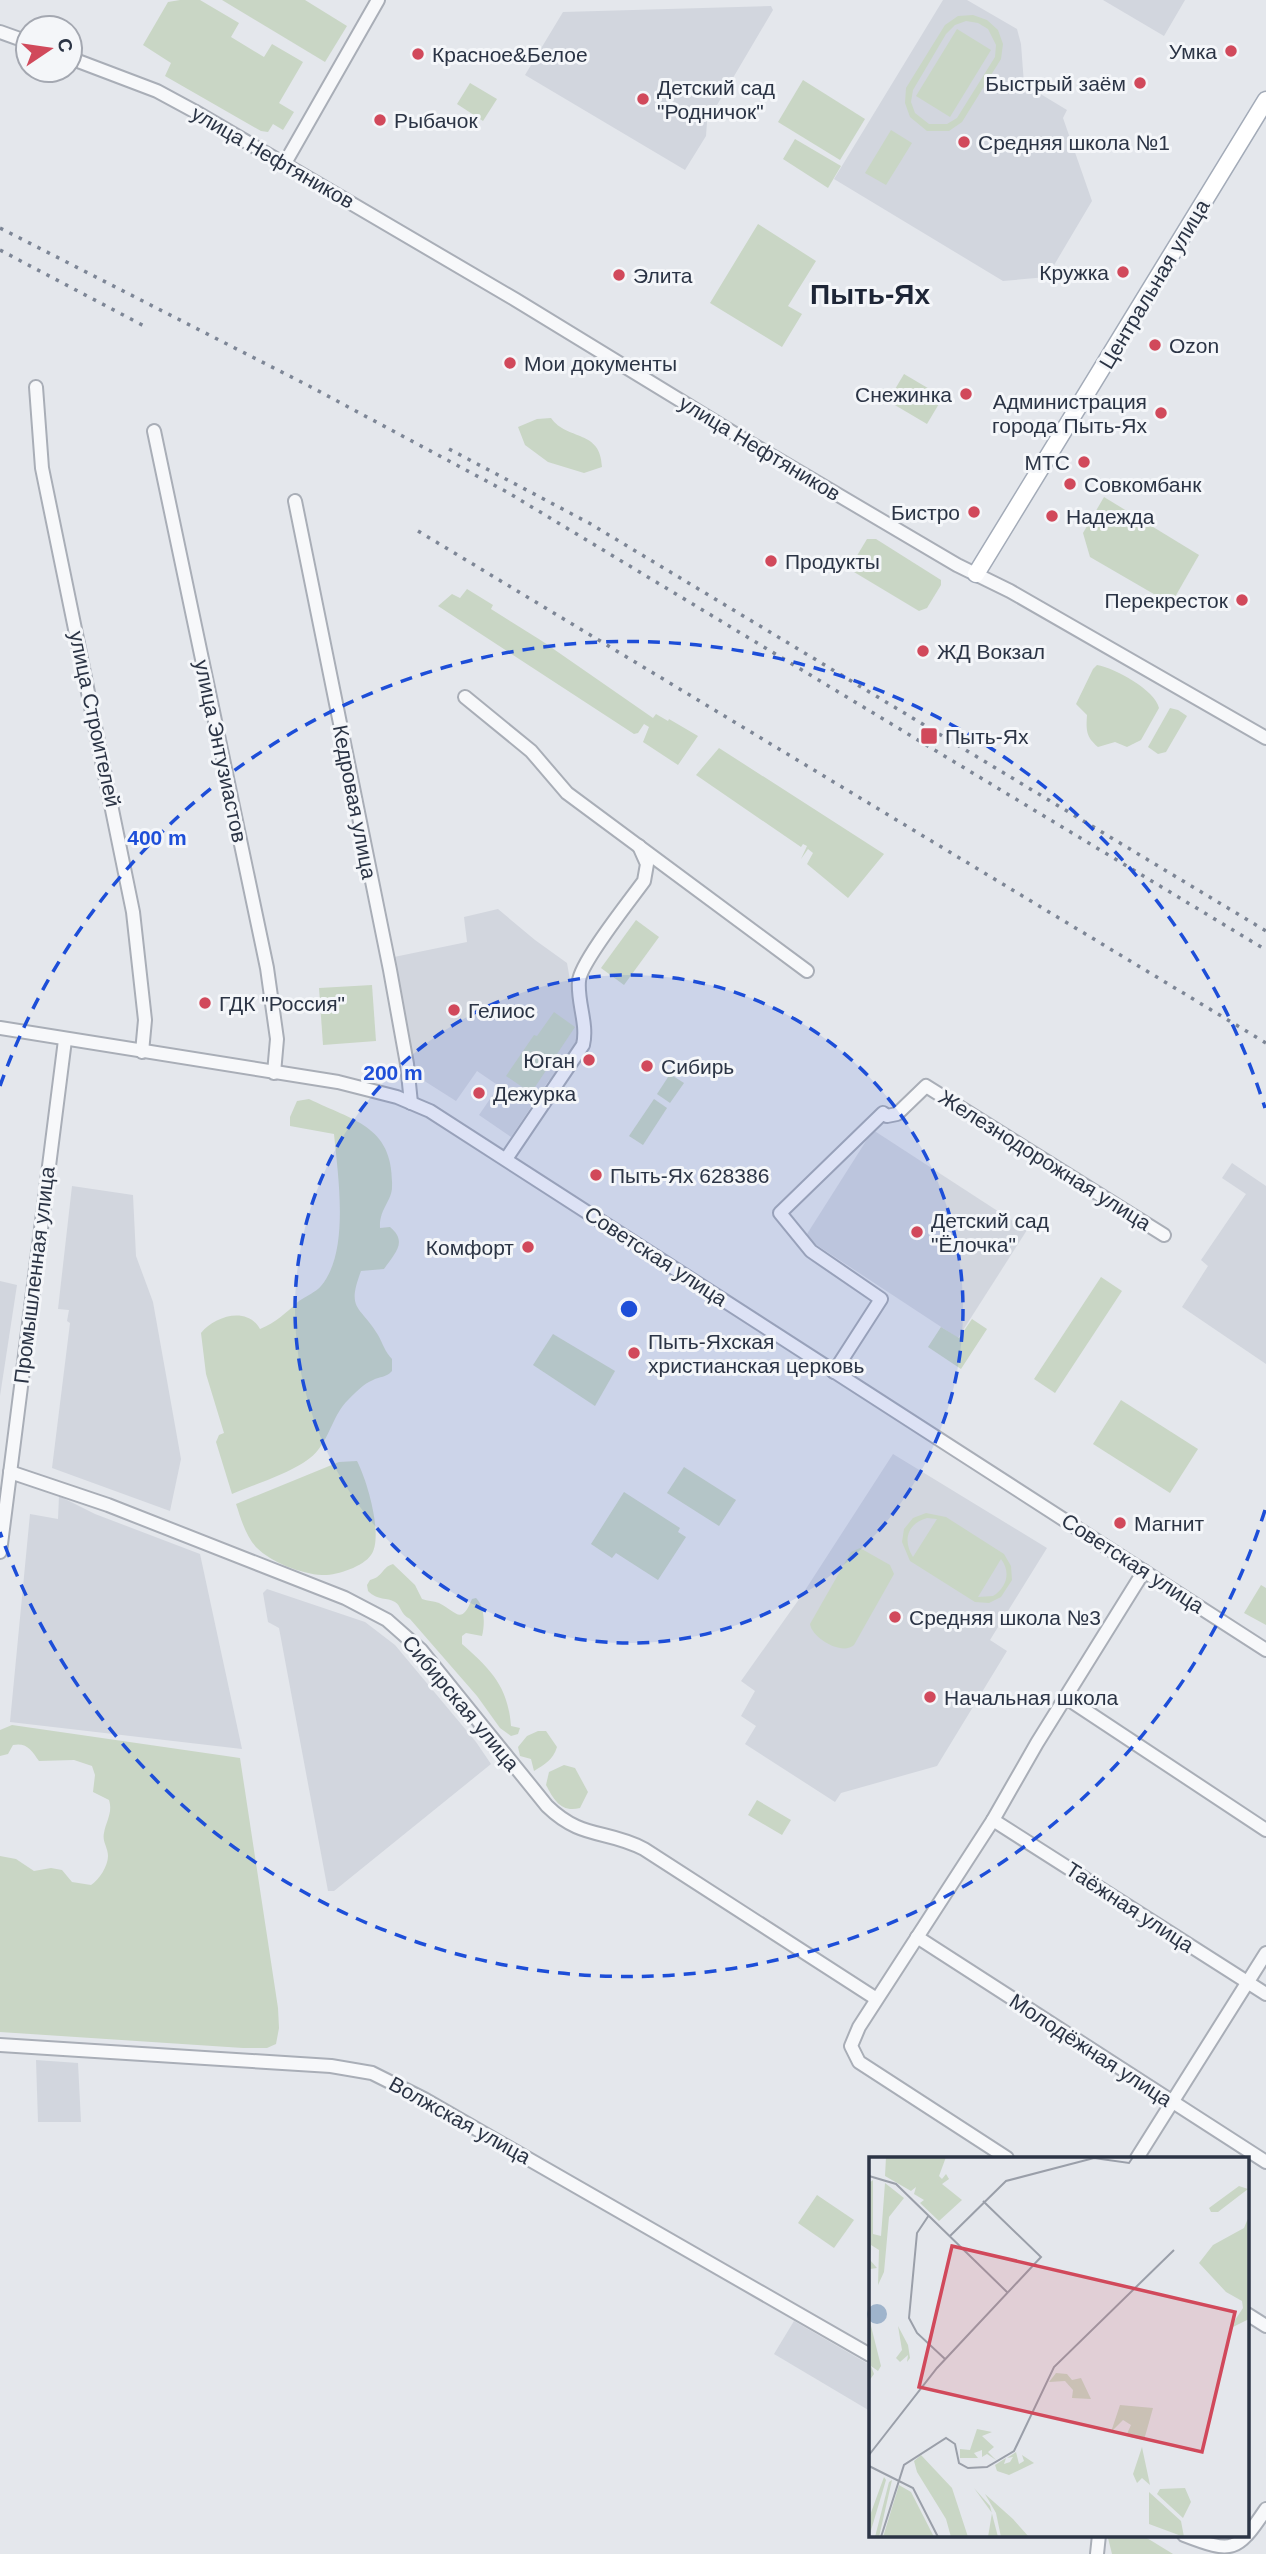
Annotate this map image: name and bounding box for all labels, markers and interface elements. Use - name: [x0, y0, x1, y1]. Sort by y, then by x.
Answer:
- north arrow: [14, 14, 84, 84]
- text: С: [53, 36, 77, 55]
- place label: Умка: [1169, 40, 1217, 63]
- place label: Красное&Белое: [432, 43, 588, 66]
- marker: Умка: [1223, 43, 1239, 59]
- marker: Красное&Белое: [410, 46, 426, 62]
- place label: Быстрый заём: [985, 72, 1126, 95]
- marker: Быстрый заём: [1132, 75, 1148, 91]
- place label: Детский сад "Родничок": [657, 76, 775, 123]
- marker: Детский сад "Родничок": [635, 91, 651, 107]
- street label: улица Нефтяников: [188, 101, 358, 213]
- place label: Рыбачок: [394, 109, 478, 132]
- marker: Рыбачок: [372, 112, 388, 128]
- place label: Средняя школа №1: [978, 131, 1170, 154]
- marker: Средняя школа №1: [956, 134, 972, 150]
- street label: Центральная улица: [1094, 195, 1214, 373]
- place label: Кружка: [1039, 261, 1109, 284]
- place label: Элита: [633, 264, 693, 287]
- marker: Кружка: [1115, 264, 1131, 280]
- marker: Элита: [611, 267, 627, 283]
- district label: Пыть-Ях: [810, 279, 930, 310]
- place label: Ozon: [1169, 334, 1219, 357]
- marker: Ozon: [1147, 337, 1163, 353]
- place label: Мои документы: [524, 352, 677, 375]
- marker: Мои документы: [502, 355, 518, 371]
- place label: Снежинка: [855, 383, 952, 406]
- marker: Снежинка: [958, 386, 974, 402]
- place label: Администрация города Пыть-Ях: [992, 390, 1147, 437]
- street label: улица Нефтяников: [675, 391, 845, 505]
- marker: Администрация города Пыть-Ях: [1153, 405, 1169, 421]
- place label: МТС: [1025, 451, 1070, 474]
- marker: МТС: [1076, 454, 1092, 470]
- place label: Совкомбанк: [1084, 473, 1202, 496]
- marker: Совкомбанк: [1062, 476, 1078, 492]
- place label: Бистро: [891, 501, 960, 524]
- marker: Бистро: [966, 504, 982, 520]
- place label: Надежда: [1066, 505, 1155, 528]
- marker: Надежда: [1044, 508, 1060, 524]
- place label: Продукты: [785, 550, 880, 573]
- marker: Продукты: [763, 553, 779, 569]
- place label: Перекресток: [1105, 589, 1229, 612]
- marker: Перекресток: [1234, 592, 1250, 608]
- street label: улица Строителей: [65, 629, 125, 809]
- place label: ЖД Вокзал: [937, 640, 1045, 663]
- marker: ЖД Вокзал: [915, 643, 931, 659]
- street label: улица Энтузиастов: [190, 657, 252, 845]
- street label: Кедровая улица: [329, 723, 381, 881]
- place label: Пыть-Ях: [945, 725, 1029, 748]
- marker: Пыть-Ях: [919, 726, 939, 746]
- text: 400 m: [127, 826, 187, 849]
- place label: ГДК "Россия": [219, 992, 345, 1015]
- marker: ГДК "Россия": [197, 995, 213, 1011]
- place label: Гелиос: [468, 999, 535, 1022]
- marker: Гелиос: [446, 1002, 462, 1018]
- place label: Юган: [523, 1049, 575, 1072]
- marker: Юган: [581, 1052, 597, 1068]
- place label: Сибирь: [661, 1055, 734, 1078]
- marker: Сибирь: [639, 1058, 655, 1074]
- text: 200 m: [363, 1061, 423, 1084]
- place label: Дежурка: [493, 1082, 577, 1105]
- marker: Дежурка: [471, 1085, 487, 1101]
- street label: Железнодорожная улица: [935, 1085, 1155, 1235]
- place label: Пыть-Ях 628386: [610, 1164, 769, 1187]
- street label: Промышленная улица: [9, 1165, 59, 1385]
- marker: Пыть-Ях 628386: [588, 1167, 604, 1183]
- street label: Советская улица: [581, 1201, 732, 1311]
- place label: Детский сад "Ёлочка": [931, 1209, 1049, 1256]
- marker: Детский сад "Ёлочка": [909, 1224, 925, 1240]
- place label: Комфорт: [426, 1236, 514, 1259]
- marker: Комфорт: [520, 1239, 536, 1255]
- centre of rings: [617, 1297, 641, 1321]
- place label: Пыть-Яхская христианская церковь: [648, 1330, 864, 1377]
- marker: Пыть-Яхская христианская церковь: [626, 1345, 642, 1361]
- street label: Советская улица: [1058, 1508, 1209, 1618]
- place label: Магнит: [1134, 1512, 1204, 1535]
- marker: Магнит: [1112, 1515, 1128, 1531]
- place label: Средняя школа №3: [909, 1606, 1101, 1629]
- marker: Средняя школа №3: [887, 1609, 903, 1625]
- street label: Сибирская улица: [398, 1631, 524, 1775]
- place label: Начальная школа: [944, 1686, 1118, 1709]
- marker: Начальная школа: [922, 1689, 938, 1705]
- street label: Таёжная улица: [1062, 1857, 1198, 1957]
- street label: Молодёжная улица: [1006, 1989, 1177, 2111]
- street label: Волжская улица: [385, 2072, 535, 2169]
- inset map: [869, 2157, 1248, 2536]

